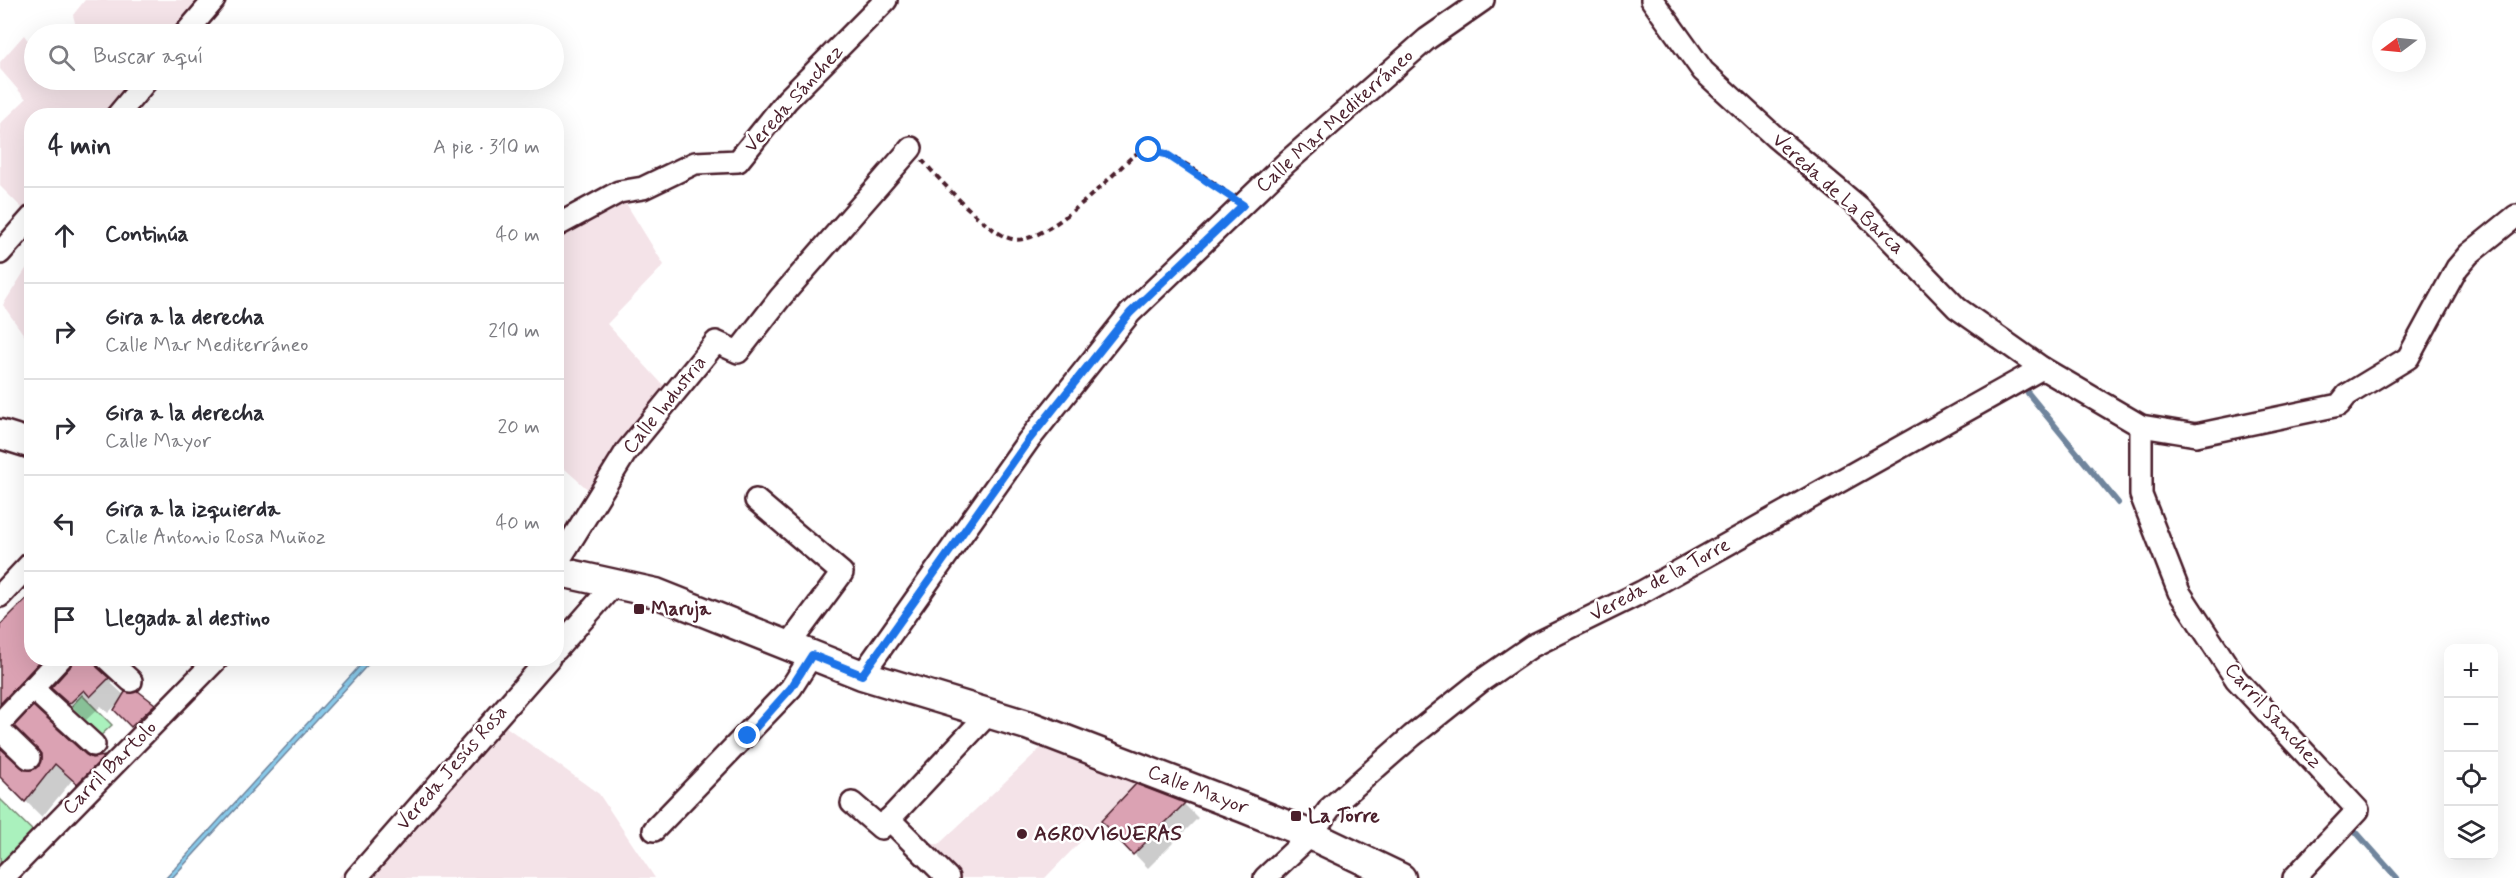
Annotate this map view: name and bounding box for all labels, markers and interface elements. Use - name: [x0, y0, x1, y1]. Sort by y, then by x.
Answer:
- north arrow: [2372, 18, 2426, 72]
- search box: [24, 24, 564, 90]
- street label: Vereda Sánchez: [738, 39, 850, 159]
- icon: search: [45, 41, 78, 74]
- text: Buscar aquí: [93, 43, 204, 71]
- street label: Calle Mar Mediterráneo: [1250, 43, 1420, 199]
- street label: Vereda de La Barca: [1766, 127, 1910, 261]
- text: 4 min: [48, 130, 111, 164]
- text: A pie · 310 m: [433, 134, 540, 161]
- route start: [1135, 136, 1161, 162]
- icon: ahead: [48, 219, 81, 252]
- text: Continúa: [105, 221, 189, 249]
- text: 40 m: [496, 222, 540, 249]
- text: Gira a la derecha: [105, 304, 265, 332]
- icon: right: [48, 315, 81, 348]
- text: 210 m: [488, 318, 540, 345]
- text: Calle Mar Mediterráneo: [105, 332, 308, 359]
- street label: Calle Industria: [617, 350, 713, 460]
- text: Gira a la derecha: [105, 400, 265, 428]
- icon: right: [48, 411, 81, 444]
- text: 20 m: [497, 414, 540, 441]
- text: Calle Mayor: [105, 428, 211, 455]
- text: Gira a la izquierda: [105, 496, 280, 524]
- icon: left: [48, 507, 81, 540]
- text: 40 m: [496, 510, 540, 537]
- text: Calle Antonio Rosa Muñoz: [105, 524, 326, 551]
- street label: Vereda de la Torre: [1585, 532, 1735, 628]
- place label: Maruja: [651, 596, 712, 623]
- marker: Maruja: [632, 602, 646, 616]
- icon: arrive: [48, 603, 81, 636]
- text: Llegada al destino: [105, 605, 270, 633]
- map controls: [2444, 644, 2498, 860]
- button: +: [2444, 644, 2498, 698]
- street label: Carril Sanchez: [2218, 657, 2328, 775]
- button: −: [2444, 698, 2498, 752]
- street label: Vereda Jesús Rosa: [390, 700, 514, 836]
- street label: Carril Bartolo: [57, 715, 163, 821]
- route end: [734, 722, 760, 748]
- button: locate: [2444, 752, 2498, 806]
- street label: Calle Mayor: [1144, 758, 1253, 822]
- place label: La Torre: [1308, 803, 1380, 830]
- button: layers: [2444, 806, 2498, 860]
- marker: La Torre: [1289, 809, 1303, 823]
- place label: AGROVIGUERAS: [1034, 821, 1182, 848]
- marker: AGROVIGUERAS: [1015, 827, 1029, 841]

